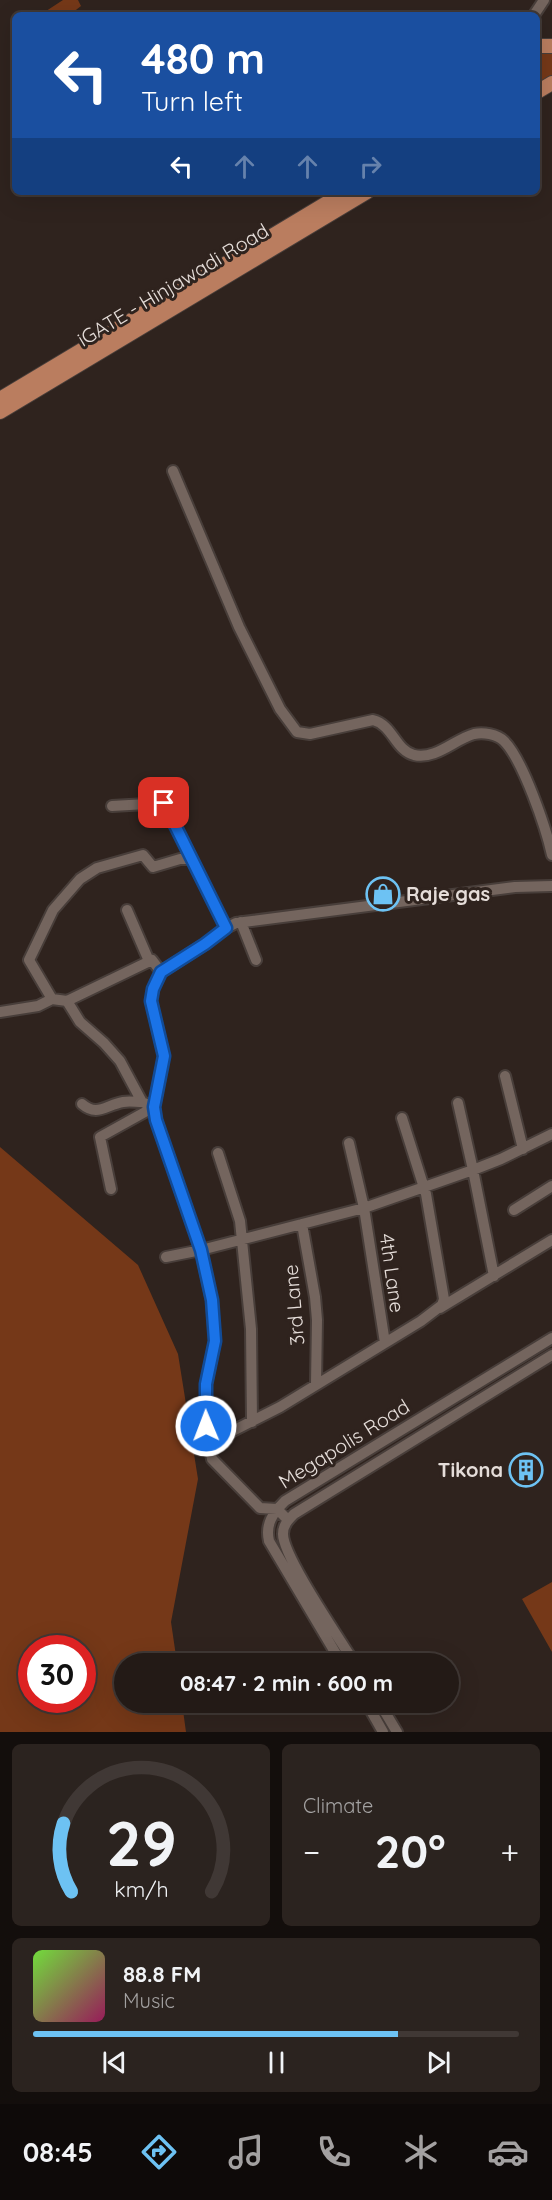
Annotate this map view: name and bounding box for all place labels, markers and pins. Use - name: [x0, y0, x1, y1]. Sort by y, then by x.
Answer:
- pin: [138, 777, 189, 828]
- shop icon: Raje gas: [365, 876, 401, 912]
- place label: Raje gas: [406, 881, 490, 906]
- building icon: Tikona: [508, 1452, 544, 1488]
- place label: Tikona: [438, 1457, 503, 1482]

